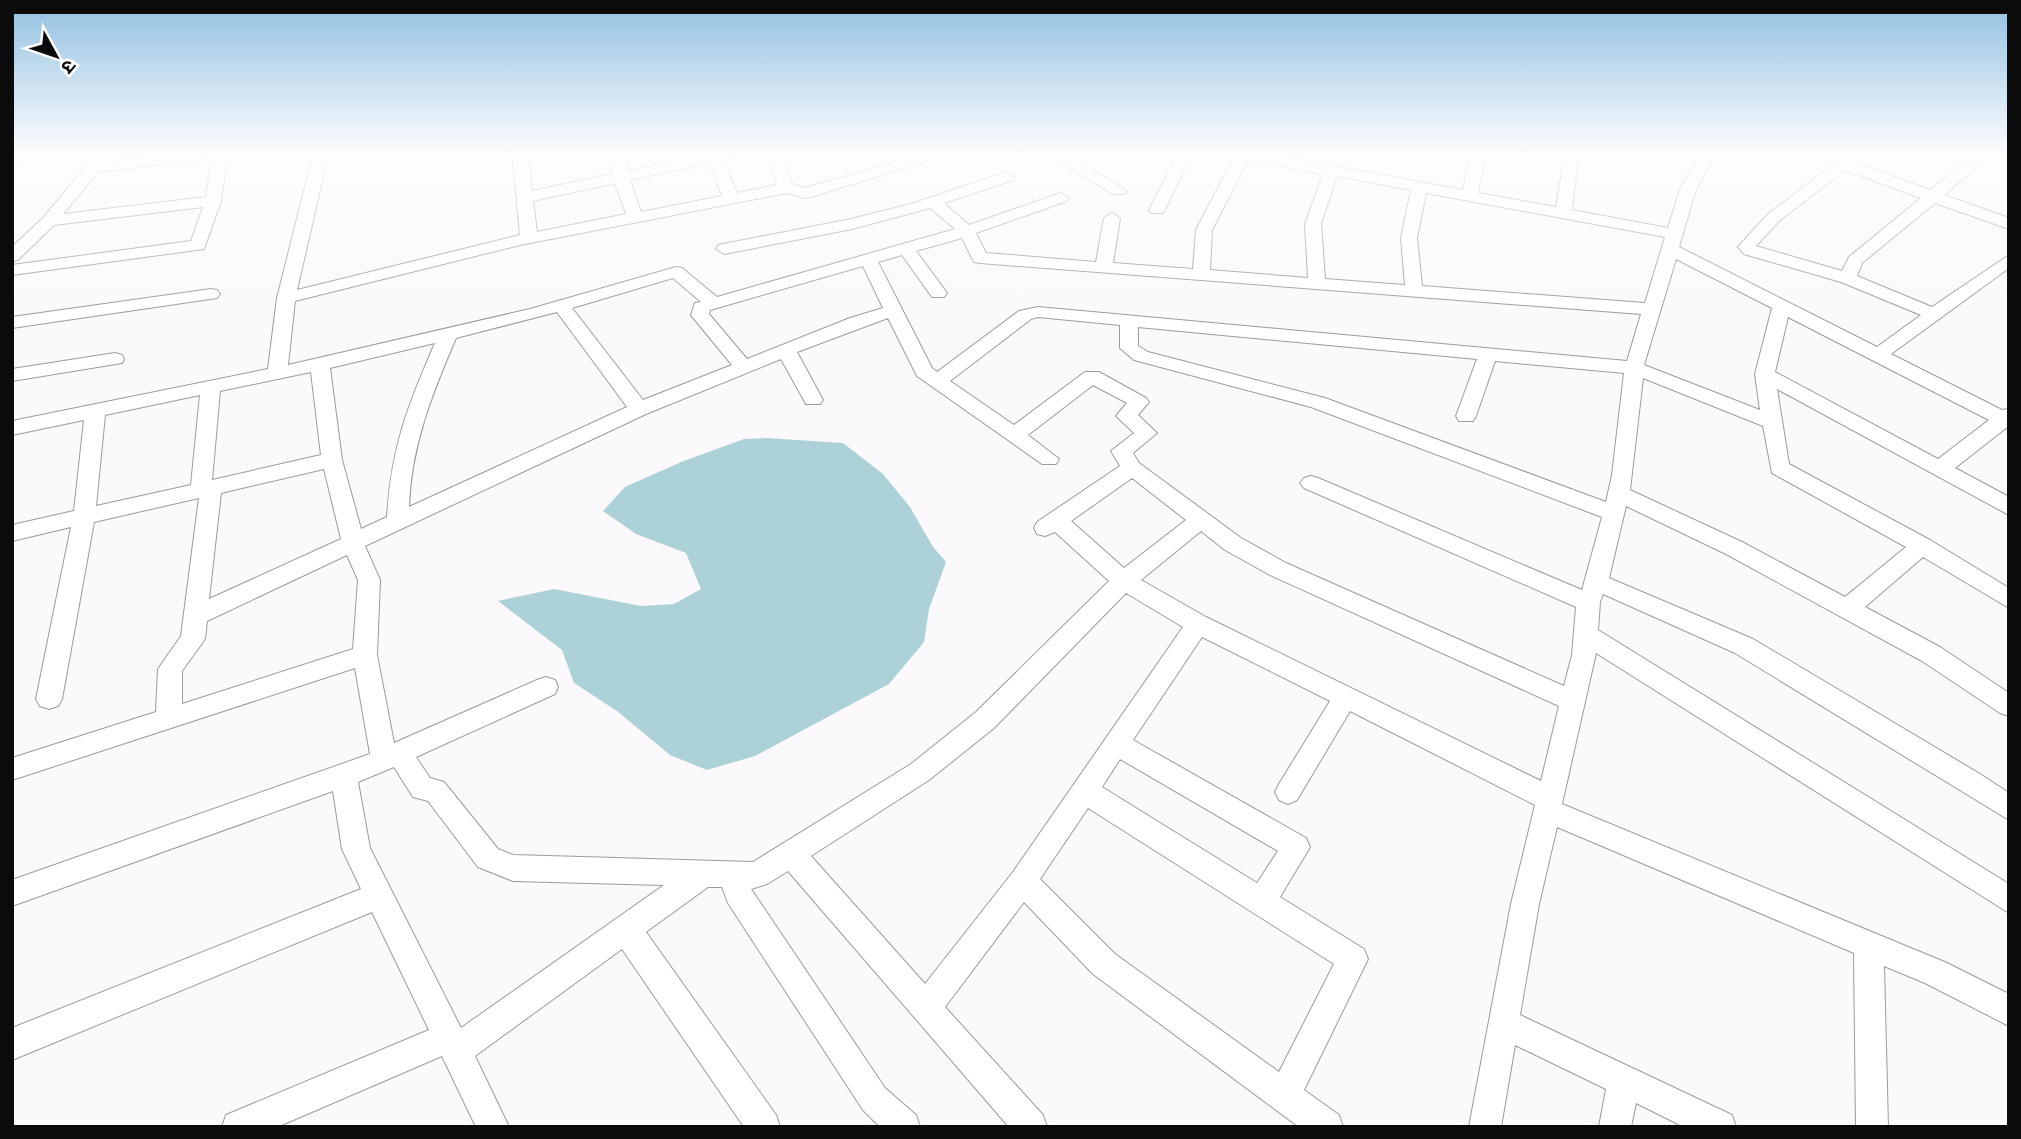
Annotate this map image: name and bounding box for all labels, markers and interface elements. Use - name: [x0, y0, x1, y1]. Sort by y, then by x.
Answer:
- north arrow: [21, 21, 91, 91]
- text: उ: [53, 53, 82, 80]

